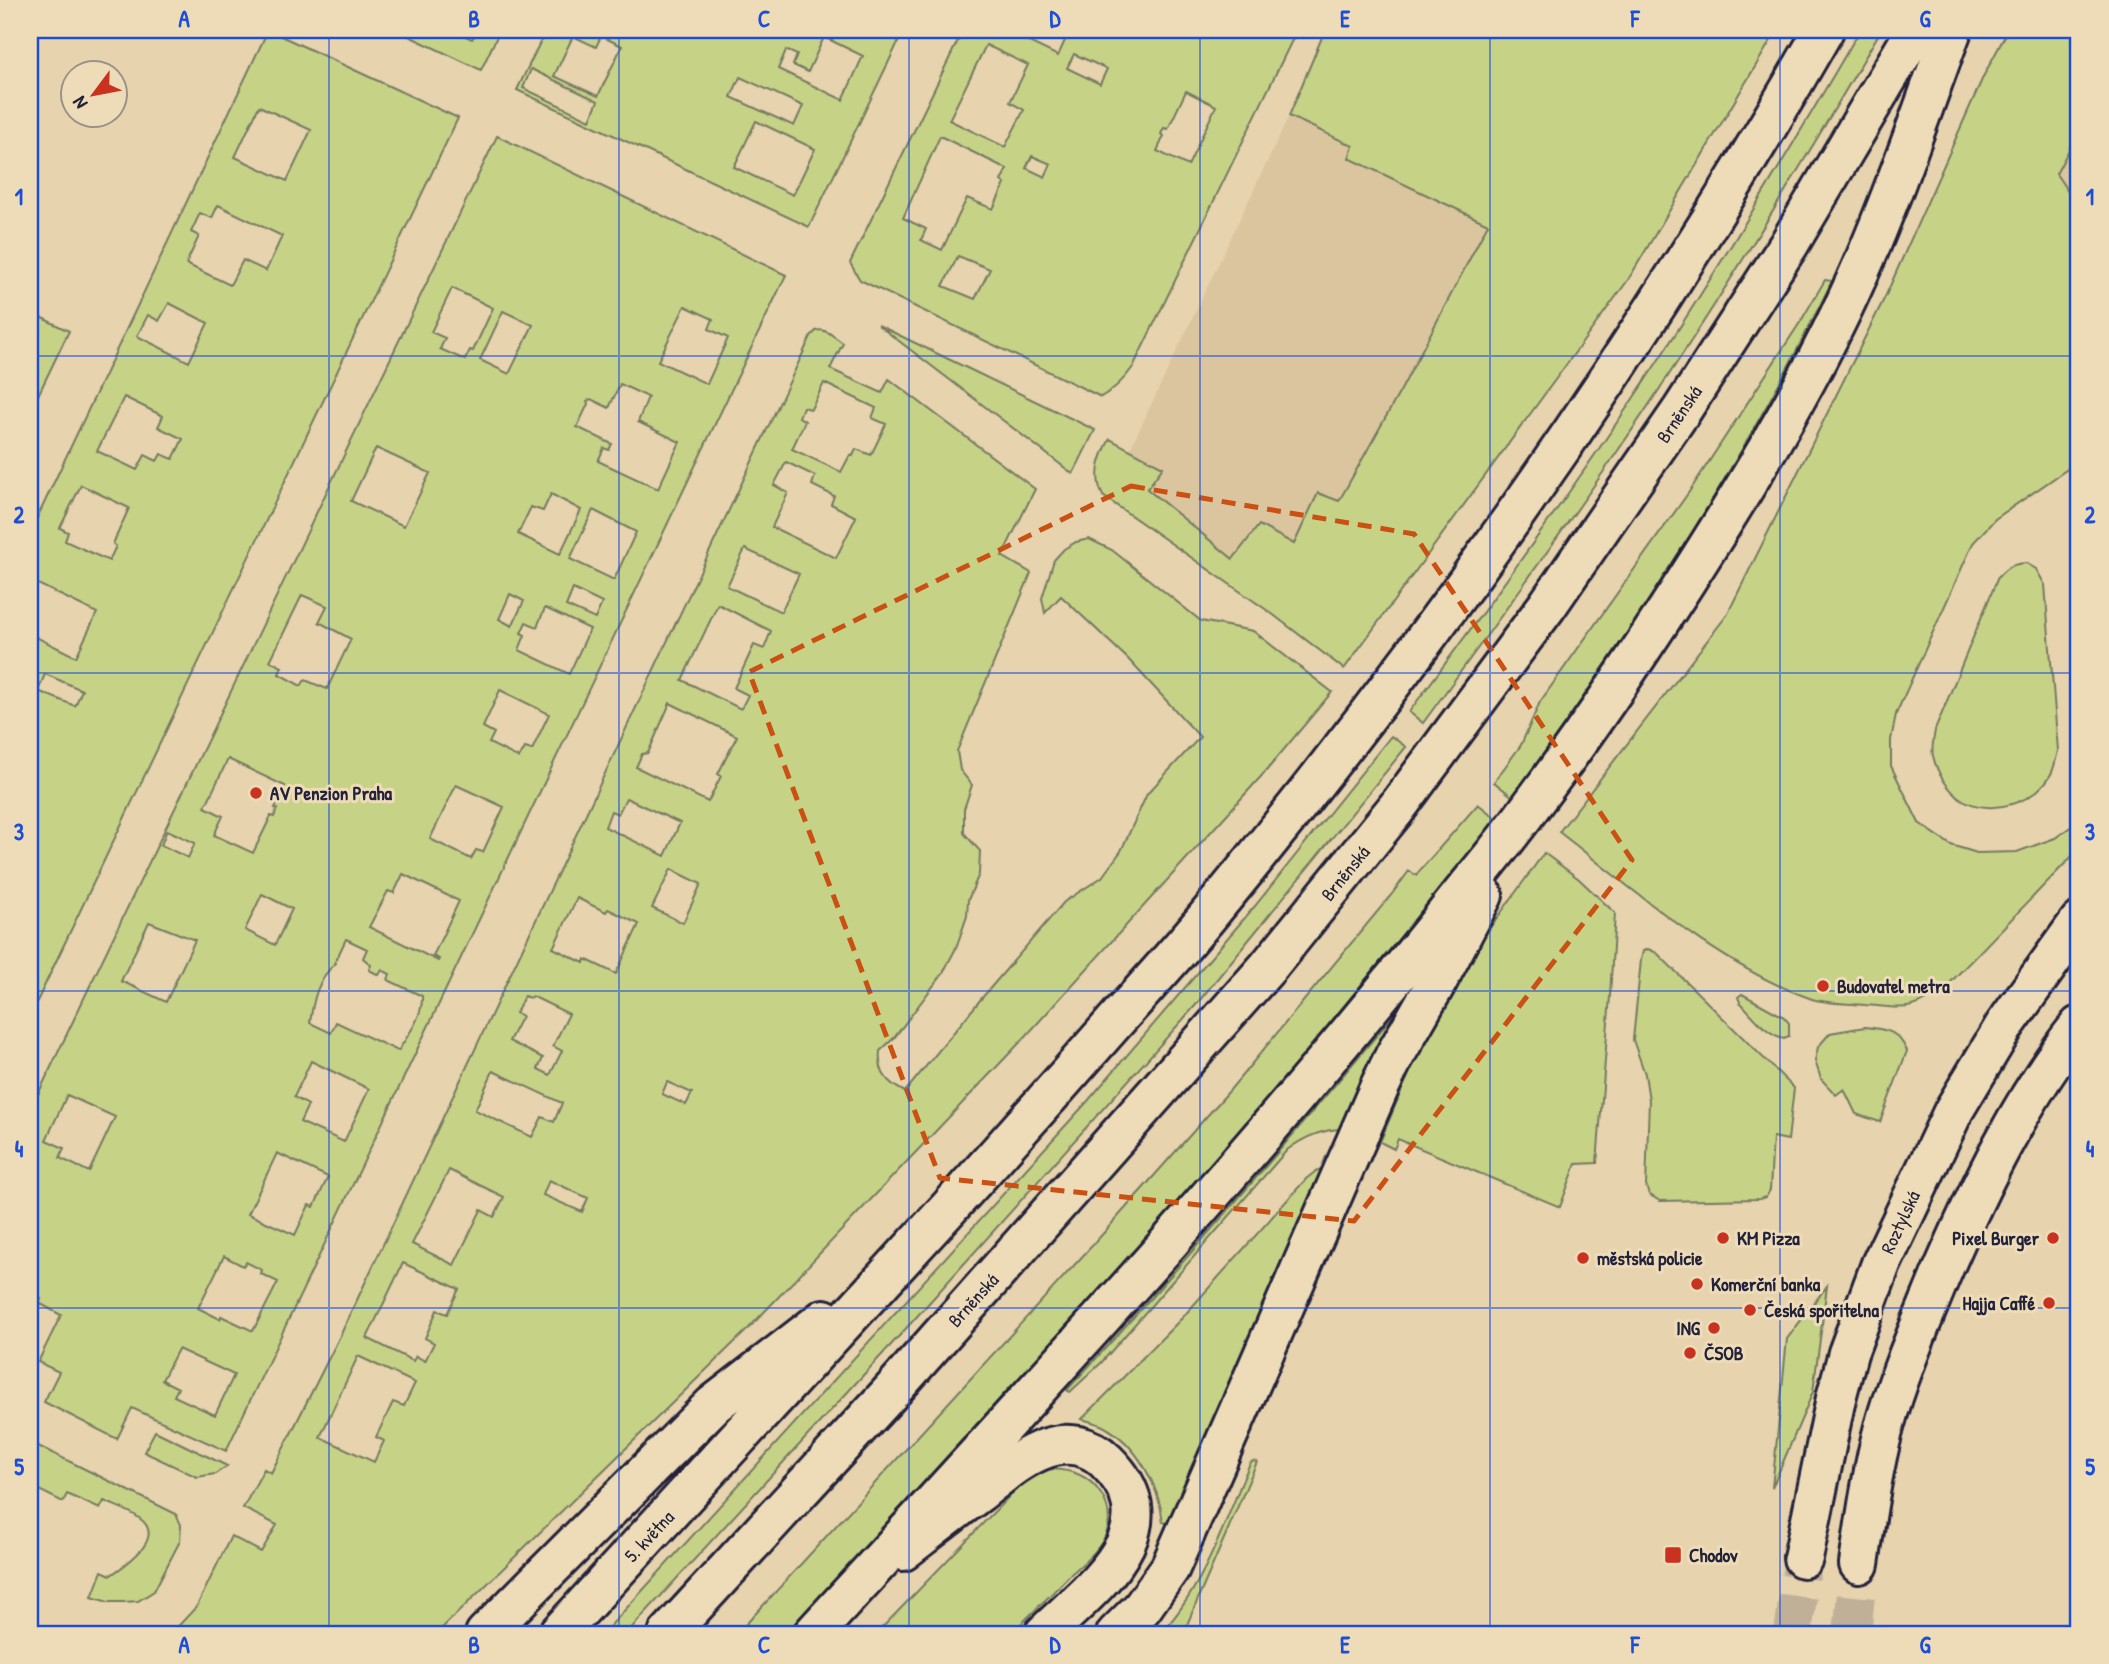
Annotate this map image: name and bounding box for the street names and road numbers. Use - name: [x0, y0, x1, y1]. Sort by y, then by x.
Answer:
- street label: Brněnská: [1650, 380, 1708, 448]
- street label: Brněnská: [1315, 839, 1376, 906]
- street label: Roztylská: [1874, 1186, 1926, 1258]
- street label: Brněnská: [942, 1267, 1005, 1333]
- street label: 5. května: [618, 1504, 680, 1568]

